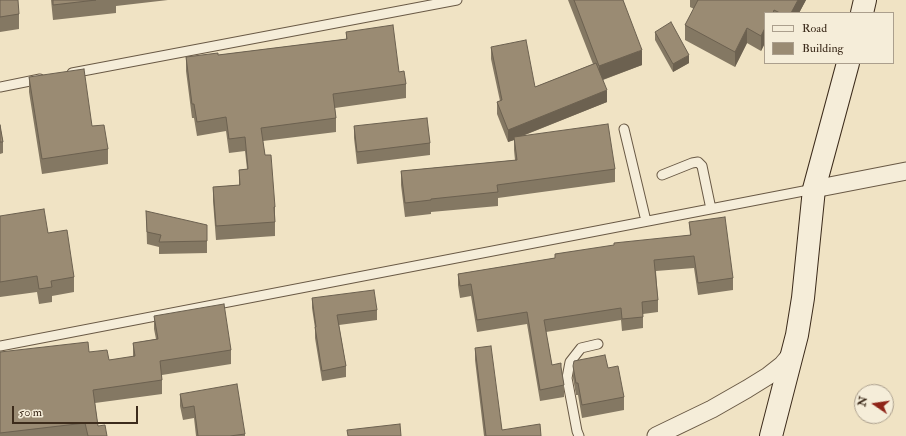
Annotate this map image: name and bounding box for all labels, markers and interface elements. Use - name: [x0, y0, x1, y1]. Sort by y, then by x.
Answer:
- legend: [764, 12, 894, 64]
- text: Road: [802, 21, 827, 36]
- text: Building: [802, 41, 843, 56]
- north arrow: [854, 384, 894, 424]
- text: N: [855, 395, 870, 408]
- scale bar: [14, 398, 140, 424]
- text: 50 m: [19, 405, 42, 420]

